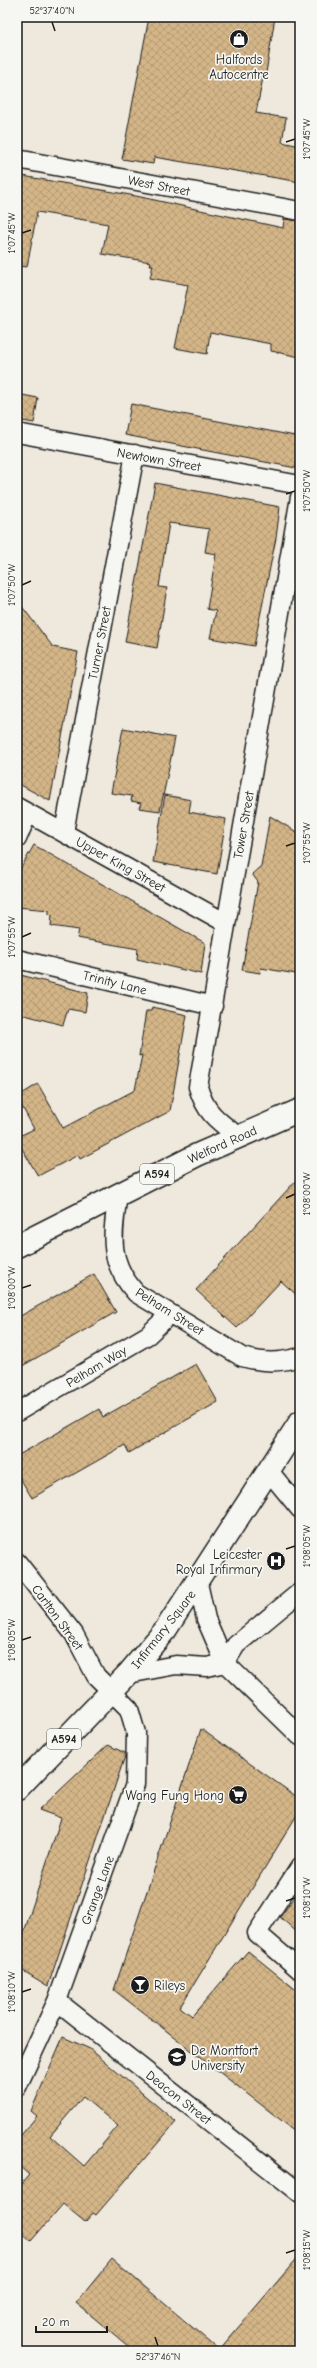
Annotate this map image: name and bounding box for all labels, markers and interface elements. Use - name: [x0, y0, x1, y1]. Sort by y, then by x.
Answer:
- text: 52°37'40"N: [29, 5, 75, 17]
- shop icon: Halfords Autocentre: [228, 28, 250, 50]
- place label: Halfords Autocentre: [209, 52, 269, 82]
- text: 1°07'45"W: [301, 118, 313, 159]
- street label: West Street: [127, 172, 192, 199]
- text: 1°07'45"W: [6, 212, 18, 253]
- street label: Newtown Street: [116, 445, 203, 474]
- text: 1°07'50"W: [301, 470, 313, 512]
- text: 1°07'50"W: [6, 564, 18, 606]
- street label: Turner Street: [85, 604, 114, 681]
- street label: Tower Street: [230, 789, 257, 860]
- text: 1°07'55"W: [301, 822, 313, 864]
- street label: Upper King Street: [73, 834, 169, 896]
- text: 1°07'55"W: [6, 916, 18, 958]
- street label: Trinity Lane: [81, 967, 149, 998]
- street label: Welford Road: [185, 1123, 259, 1166]
- road number: A594: [140, 1164, 174, 1184]
- text: 1°08'00"W: [301, 1172, 313, 1216]
- text: 1°08'00"W: [6, 1266, 18, 1310]
- street label: Pelham Street: [133, 1285, 208, 1339]
- street label: Pelham Way: [63, 1342, 129, 1390]
- text: 1°08'05"W: [301, 1524, 313, 1567]
- place label: Leicester Royal Infirmary: [176, 1547, 263, 1577]
- hospital icon: Leicester Royal Infirmary: [265, 1550, 287, 1572]
- street label: Carlton Street: [29, 1582, 87, 1654]
- street label: Infirmary Square: [128, 1587, 199, 1672]
- text: 1°08'05"W: [6, 1618, 18, 1661]
- road number: A594: [47, 1729, 81, 1749]
- supermarket icon: Wang Fung Hong: [227, 1784, 249, 1806]
- place label: Wang Fung Hong: [126, 1788, 224, 1803]
- street label: Grange Lane: [78, 1853, 117, 1927]
- text: 1°08'10"W: [301, 1877, 313, 1919]
- text: 1°08'10"W: [6, 1971, 18, 2013]
- bar icon: Rileys: [129, 1974, 151, 1996]
- place label: Rileys: [154, 1978, 185, 1993]
- place label: De Montfort University: [191, 2043, 259, 2073]
- school or university icon: De Montfort University: [166, 2046, 188, 2068]
- street label: Deacon Street: [143, 2067, 215, 2128]
- text: 1°08'15"W: [301, 2229, 313, 2270]
- scale bar: [36, 2308, 107, 2334]
- text: 20 m: [42, 2315, 70, 2329]
- text: 52°37'46"N: [136, 2351, 180, 2363]

